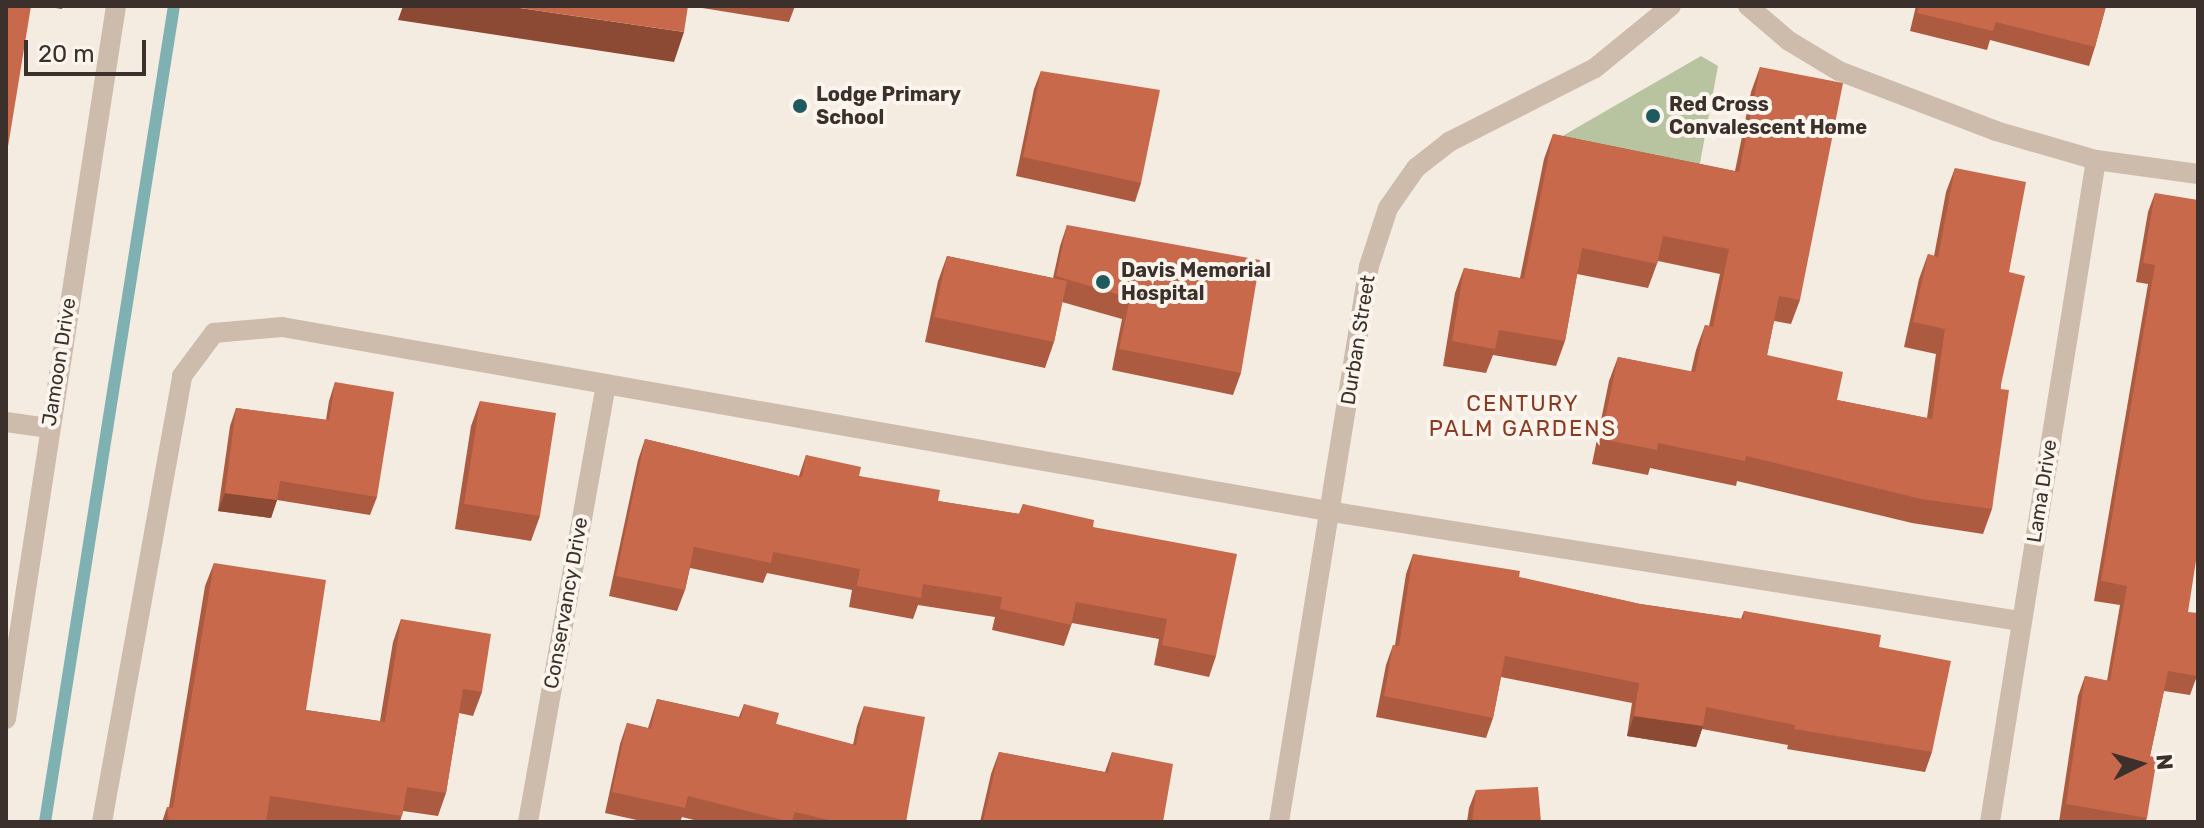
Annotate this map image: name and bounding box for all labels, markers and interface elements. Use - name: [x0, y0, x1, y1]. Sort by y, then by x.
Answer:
- scale bar: [28, 24, 150, 74]
- text: 20 m: [38, 40, 95, 68]
- place label: Lodge Primary School: [816, 82, 961, 129]
- place label: Red Cross Convalescent Home: [1669, 92, 1867, 139]
- marker: Lodge Primary School: [791, 97, 809, 115]
- marker: Red Cross Convalescent Home: [1644, 107, 1662, 125]
- place label: Davis Memorial Hospital: [1121, 258, 1271, 305]
- marker: Davis Memorial Hospital: [1092, 271, 1114, 293]
- street label: Durban Street: [1336, 273, 1380, 407]
- street label: Jamoon Drive: [37, 296, 81, 428]
- district label: CENTURY PALM GARDENS: [1429, 390, 1617, 442]
- street label: Lama Drive: [2022, 438, 2062, 544]
- street label: Conservancy Drive: [539, 515, 593, 691]
- north arrow: [2100, 724, 2180, 804]
- text: N: [2150, 753, 2179, 771]

